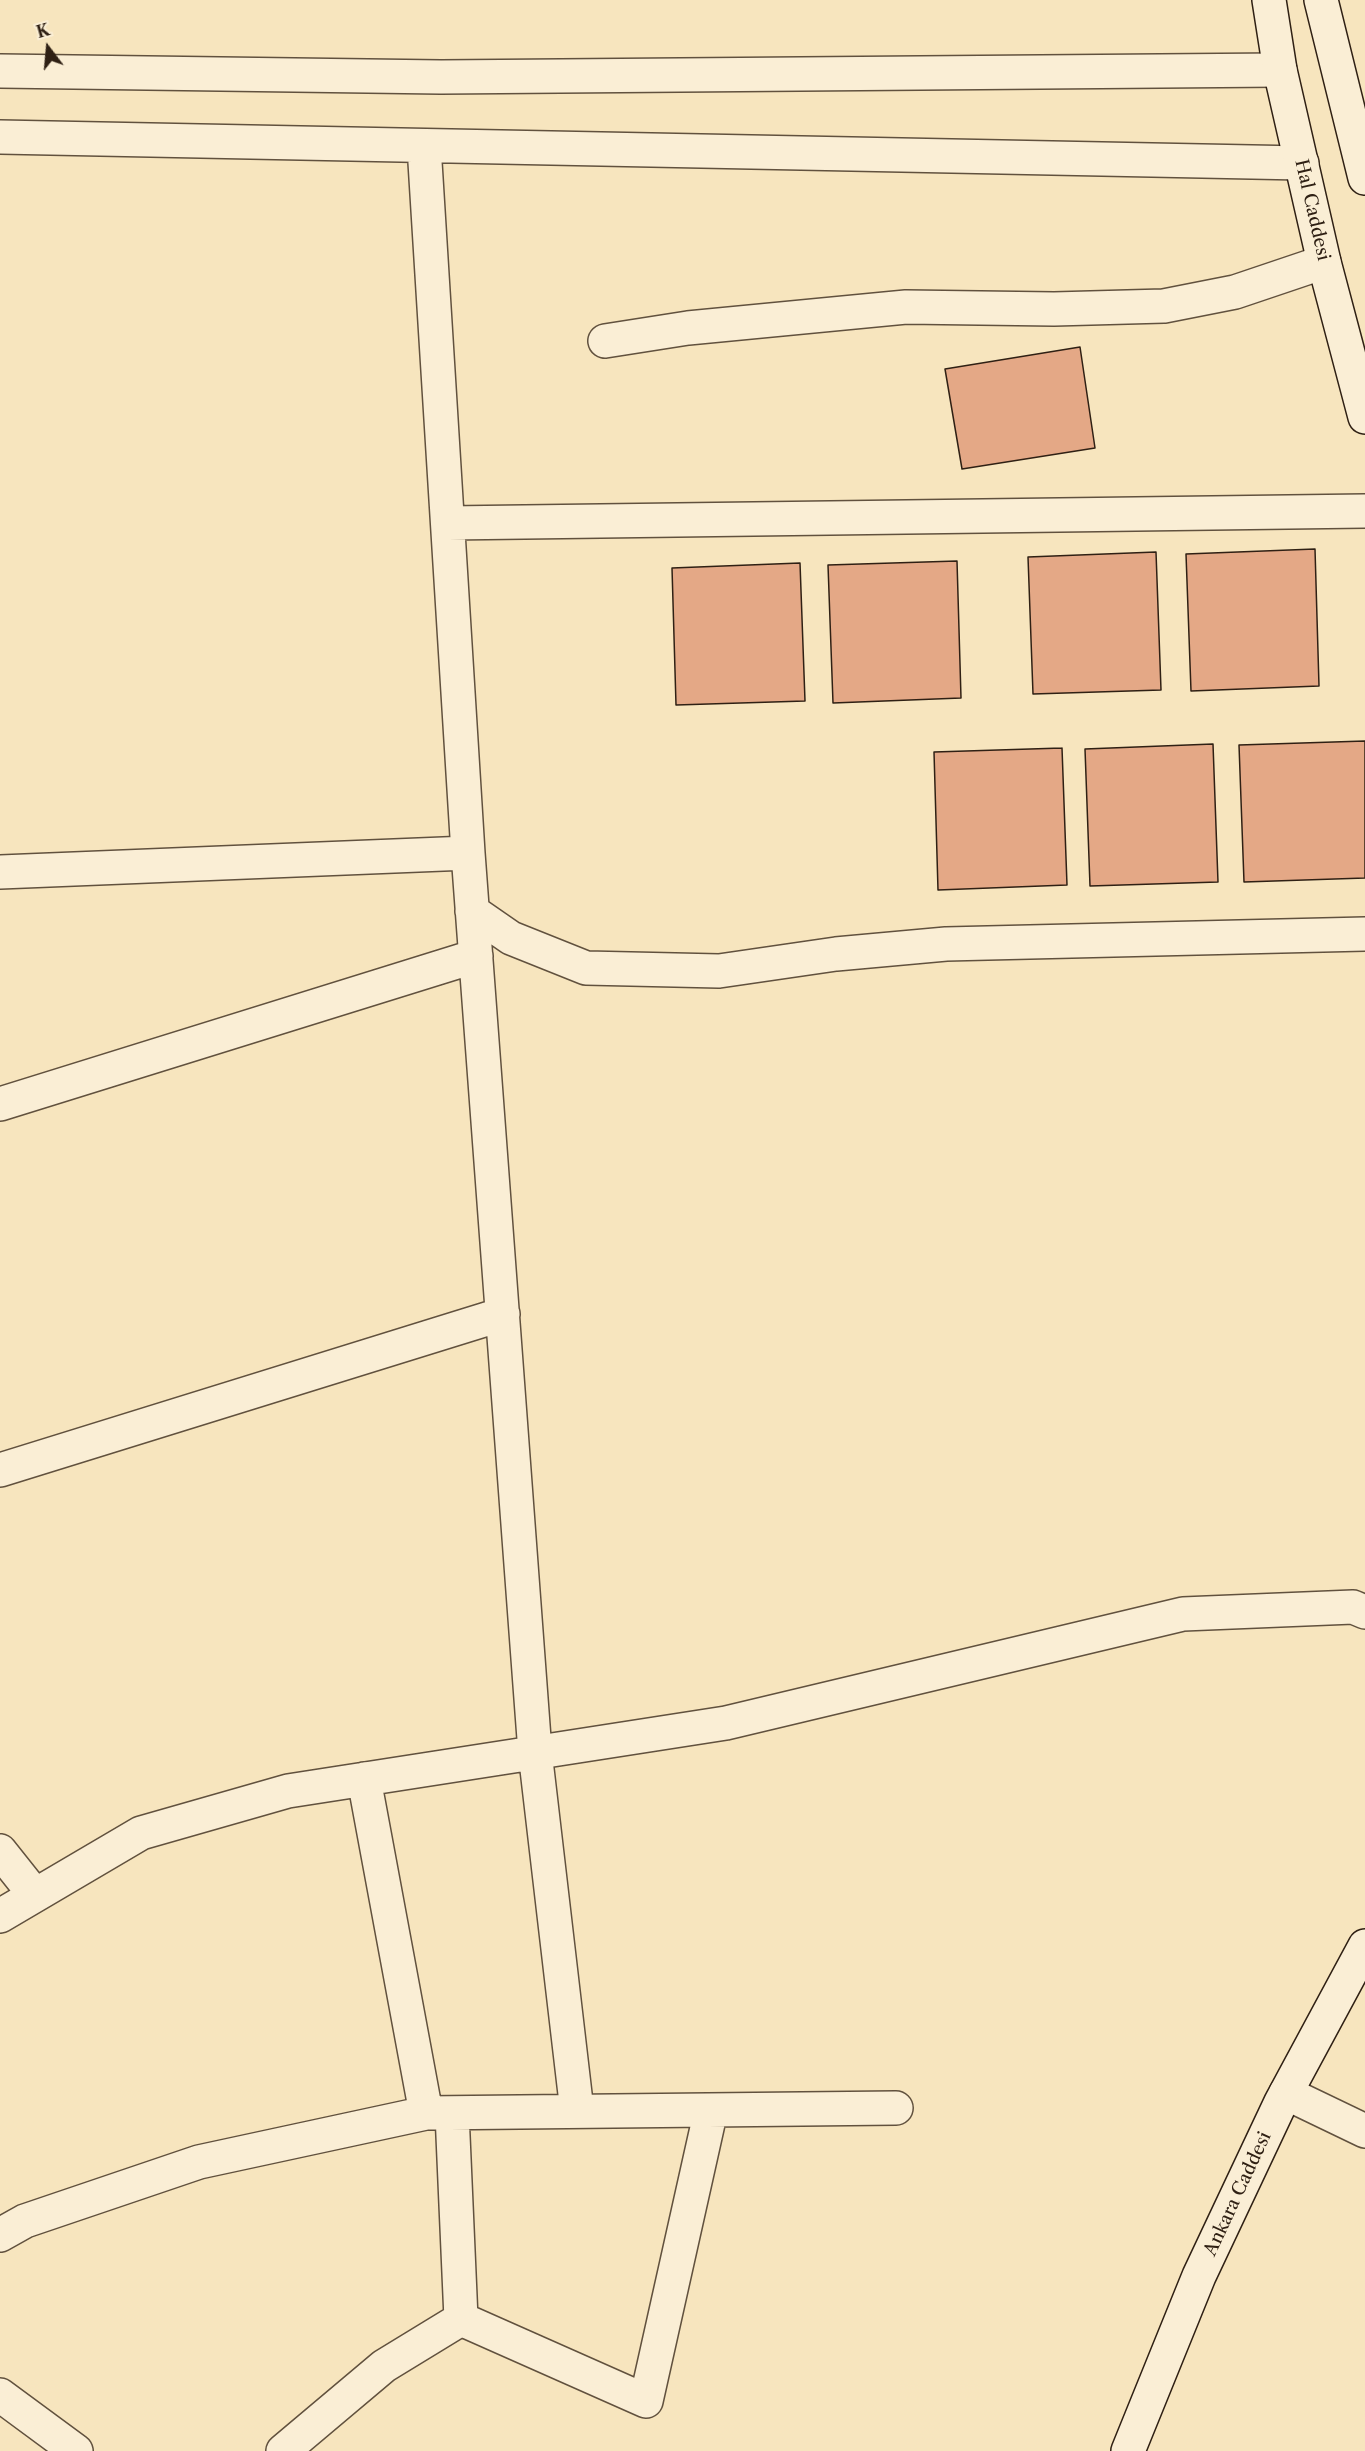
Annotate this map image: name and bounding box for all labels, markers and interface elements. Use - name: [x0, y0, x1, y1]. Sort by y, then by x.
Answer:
- north arrow: [18, 18, 78, 78]
- text: K: [34, 19, 52, 42]
- street label: Hal Caddesi: [1290, 157, 1334, 263]
- street label: Ankara Caddesi: [1200, 2128, 1276, 2260]

